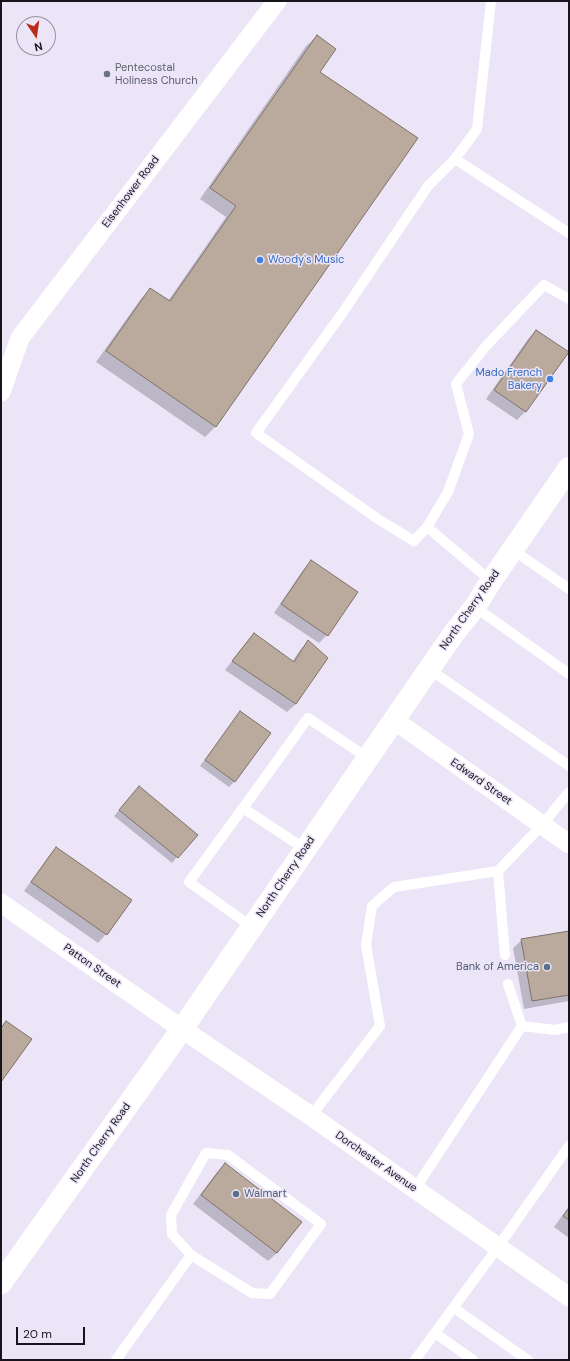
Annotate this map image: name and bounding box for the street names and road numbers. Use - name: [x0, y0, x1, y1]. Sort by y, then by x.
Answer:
- street label: Eisenhower Road: [100, 153, 162, 231]
- street label: North Cherry Road: [437, 567, 503, 653]
- street label: Edward Street: [448, 756, 514, 808]
- street label: North Cherry Road: [254, 834, 318, 920]
- street label: Patton Street: [61, 941, 123, 991]
- street label: North Cherry Road: [68, 1100, 134, 1186]
- street label: Dorchester Avenue: [333, 1129, 419, 1195]

